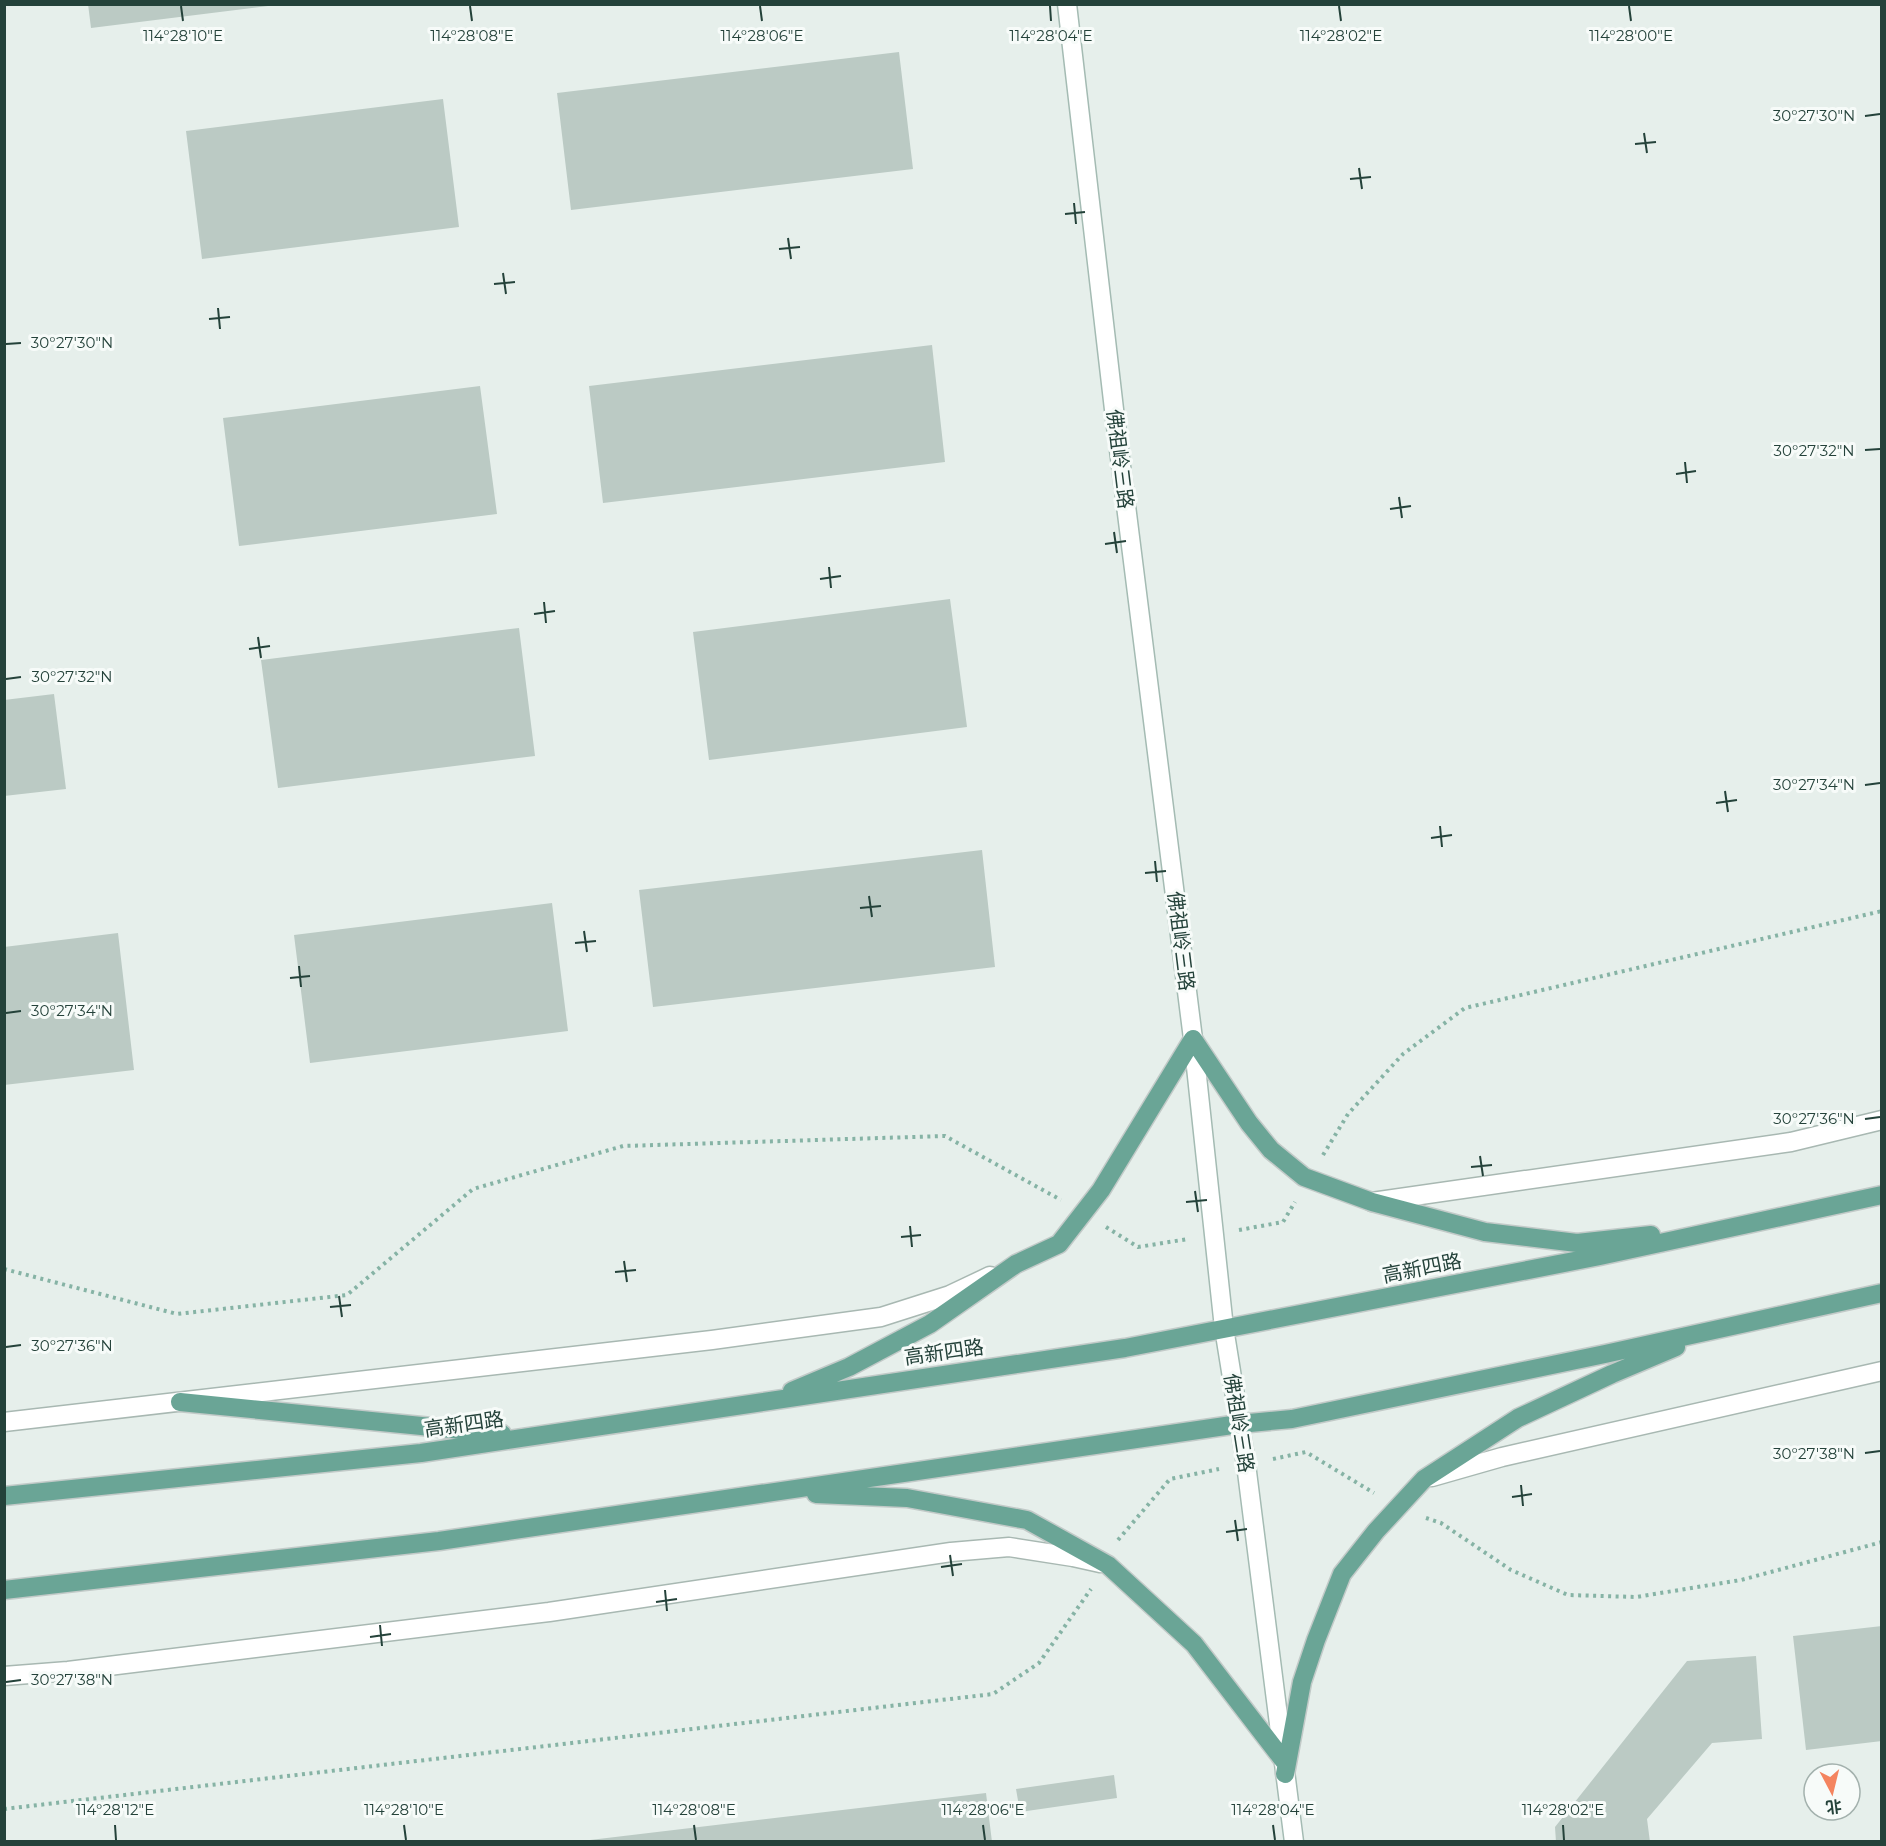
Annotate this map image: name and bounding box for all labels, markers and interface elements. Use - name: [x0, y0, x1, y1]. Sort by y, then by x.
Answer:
- text: 114°28'10"E: [143, 26, 223, 45]
- text: 114°28'08"E: [430, 26, 514, 45]
- text: 114°28'06"E: [721, 26, 803, 45]
- text: 114°28'04"E: [1009, 26, 1093, 45]
- text: 114°28'02"E: [1300, 26, 1382, 45]
- text: 114°28'00"E: [1589, 26, 1673, 45]
- text: 30°27'30"N: [1773, 106, 1855, 125]
- text: 30°27'30"N: [31, 333, 113, 352]
- street label: 佛祖岭三路: [1102, 408, 1138, 510]
- text: 30°27'32"N: [1774, 441, 1854, 460]
- text: 30°27'32"N: [32, 667, 112, 686]
- text: 30°27'34"N: [1773, 775, 1855, 794]
- street label: 佛祖岭三路: [1163, 890, 1199, 992]
- text: 30°27'34"N: [31, 1001, 113, 1020]
- text: 30°27'36"N: [1773, 1109, 1855, 1128]
- street label: 高新四路: [1380, 1249, 1464, 1287]
- street label: 高新四路: [903, 1335, 985, 1369]
- text: 30°27'36"N: [31, 1336, 113, 1355]
- street label: 佛祖岭三路: [1219, 1372, 1259, 1474]
- street label: 高新四路: [423, 1407, 505, 1441]
- text: 30°27'38"N: [1773, 1444, 1855, 1463]
- text: 30°27'38"N: [31, 1670, 113, 1689]
- north arrow: [1802, 1762, 1862, 1822]
- text: 北: [1825, 1796, 1843, 1817]
- text: 114°28'12"E: [76, 1800, 154, 1819]
- text: 114°28'10"E: [364, 1800, 444, 1819]
- text: 114°28'08"E: [652, 1800, 736, 1819]
- text: 114°28'06"E: [942, 1800, 1024, 1819]
- text: 114°28'04"E: [1231, 1800, 1315, 1819]
- text: 114°28'02"E: [1522, 1800, 1604, 1819]

